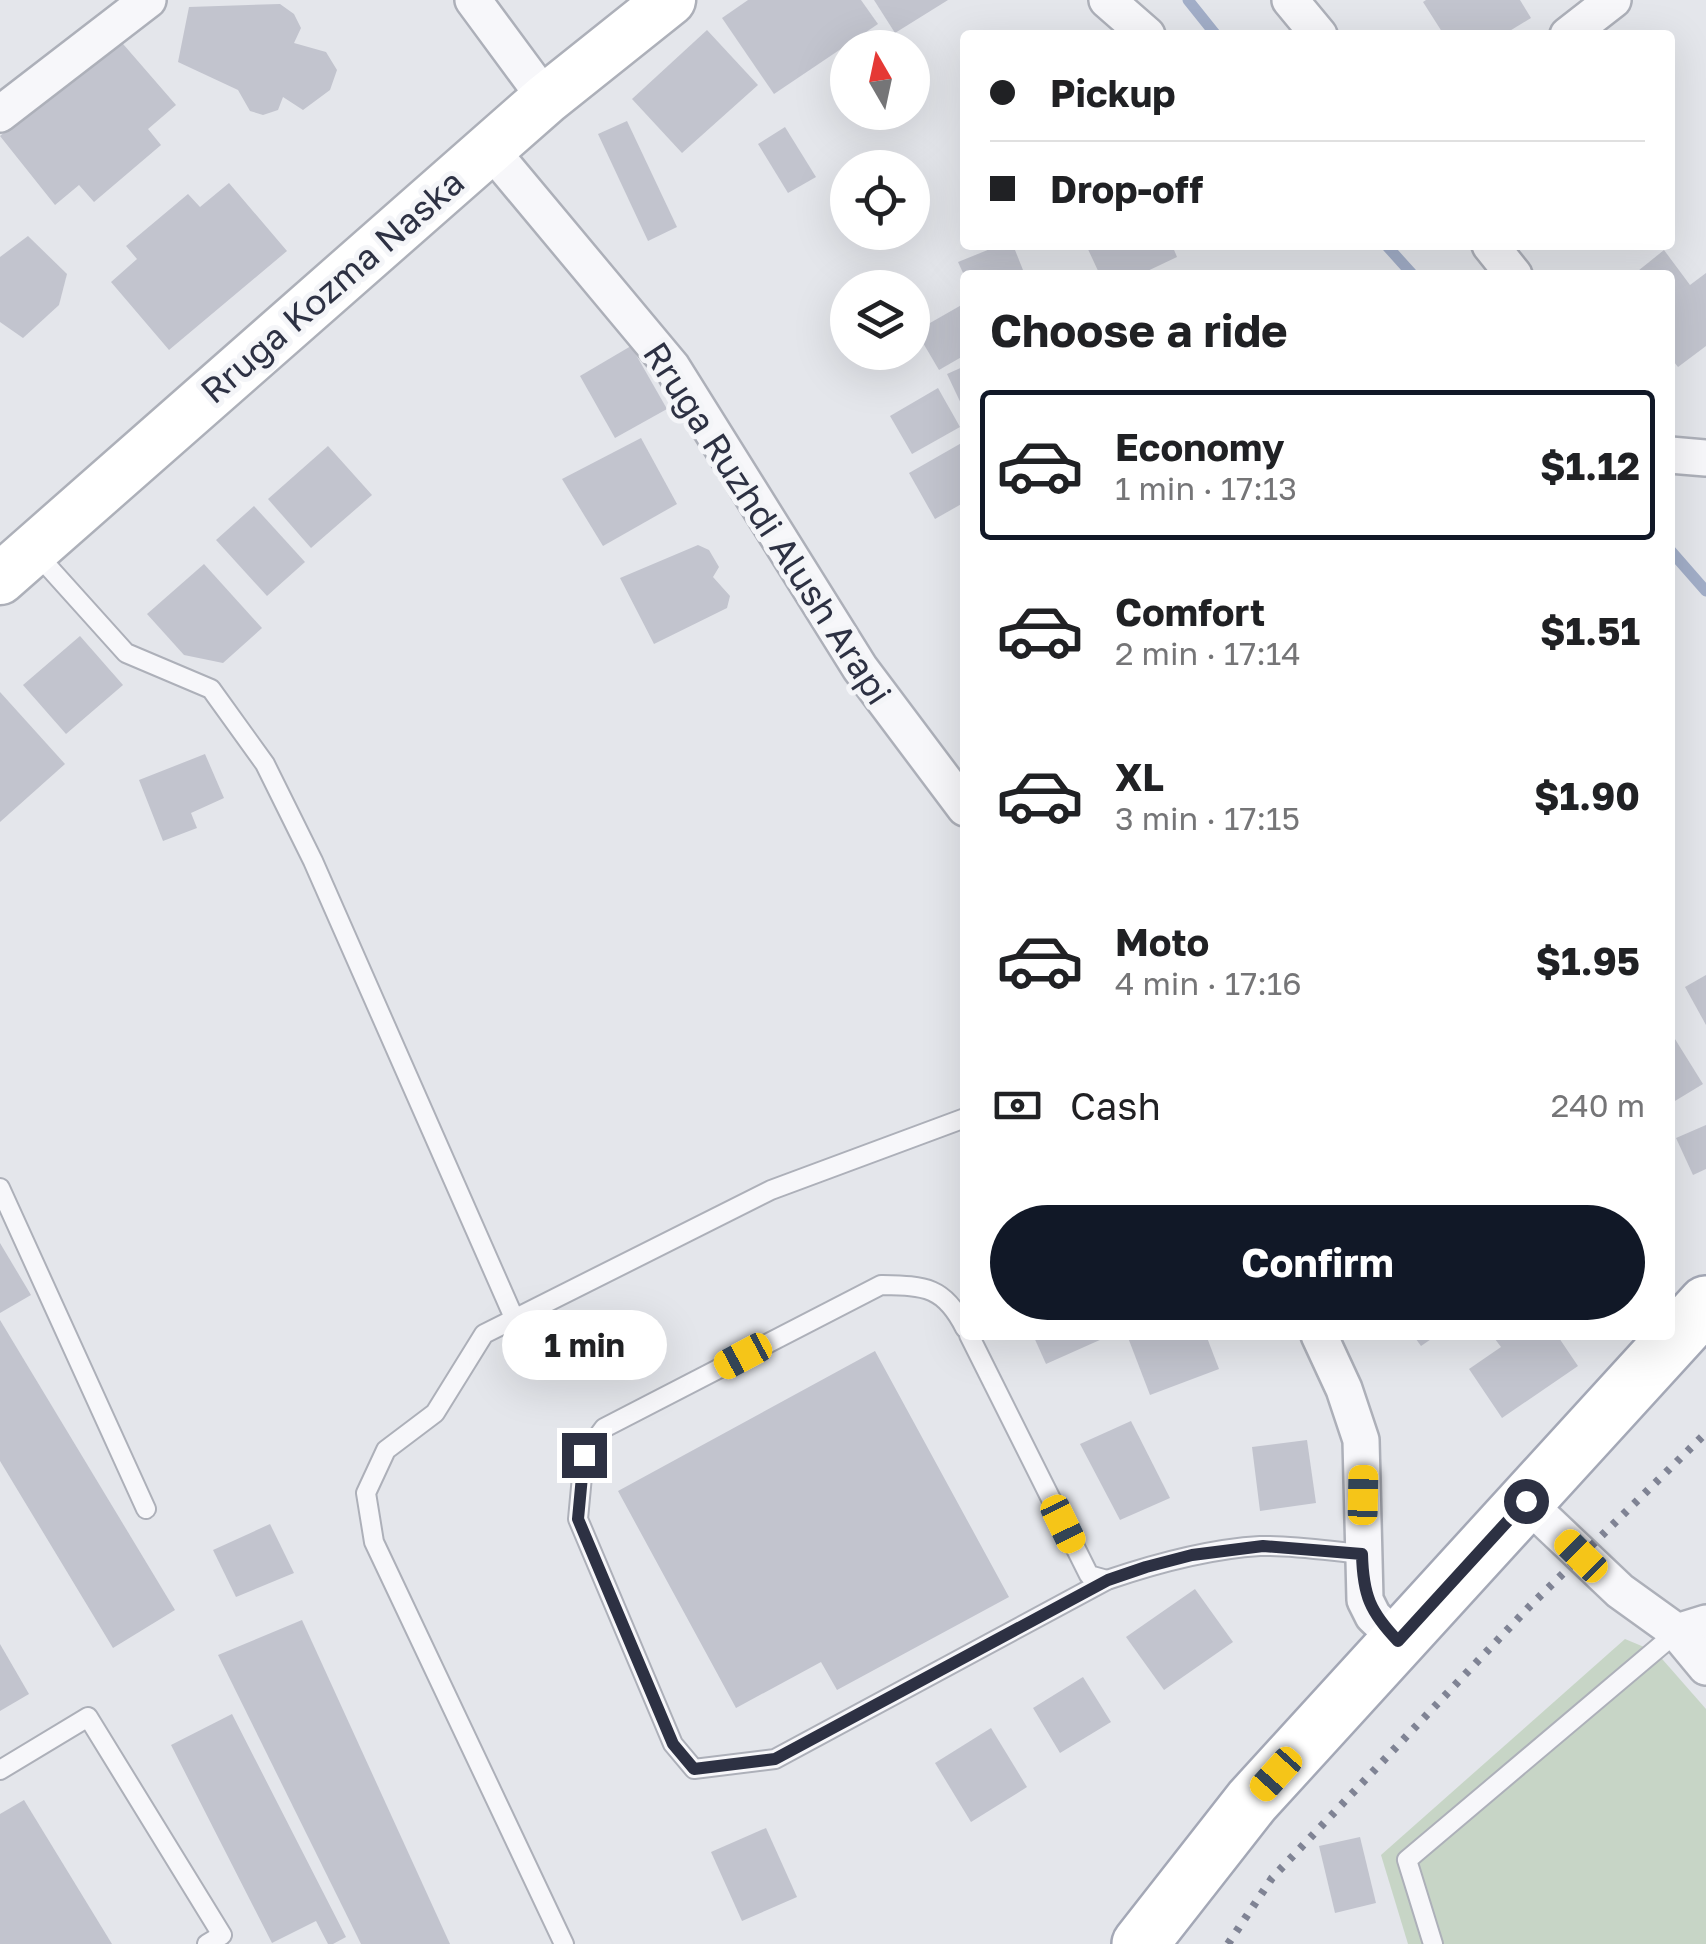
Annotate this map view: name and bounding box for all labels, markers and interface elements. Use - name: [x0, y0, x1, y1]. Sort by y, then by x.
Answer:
- north arrow: [830, 30, 930, 130]
- map controls: [830, 30, 930, 370]
- text: Pickup: [1050, 70, 1176, 115]
- button: locate: [830, 150, 930, 250]
- street label: Rruga Kozma Naska: [192, 160, 472, 412]
- text: Drop-off: [1050, 166, 1203, 211]
- button: layers: [830, 270, 930, 370]
- text: Choose a ride: [990, 303, 1288, 357]
- street label: Rruga Ruzhdi Alush Arapi: [635, 334, 901, 712]
- icon: car: [995, 420, 1085, 510]
- text: Economy: [1115, 424, 1284, 469]
- text: $1.12: [1540, 443, 1640, 488]
- text: 1 min · 17:13: [1115, 469, 1297, 507]
- icon: car: [995, 585, 1085, 675]
- text: Comfort: [1115, 589, 1265, 634]
- text: $1.51: [1540, 608, 1640, 653]
- text: 2 min · 17:14: [1115, 634, 1301, 672]
- icon: car: [995, 750, 1085, 840]
- text: XL: [1115, 754, 1164, 799]
- text: $1.90: [1534, 773, 1640, 818]
- text: 3 min · 17:15: [1115, 799, 1300, 837]
- icon: car: [995, 915, 1085, 1005]
- text: Moto: [1115, 919, 1209, 964]
- text: $1.95: [1535, 938, 1640, 983]
- text: 4 min · 17:16: [1115, 964, 1302, 1002]
- icon: cash: [990, 1078, 1045, 1133]
- text: Cash: [1070, 1083, 1161, 1128]
- text: 240 m: [1551, 1086, 1645, 1124]
- button: Confirm: [990, 1205, 1645, 1320]
- callout: 1 min: [502, 1310, 666, 1380]
- text: 1 min: [544, 1326, 625, 1364]
- car: [709, 1329, 777, 1383]
- route end: [562, 1433, 607, 1478]
- car: [1347, 1465, 1379, 1525]
- route start: [1504, 1479, 1549, 1524]
- car: [1036, 1490, 1090, 1558]
- car: [1549, 1524, 1613, 1588]
- car: [1245, 1742, 1307, 1806]

